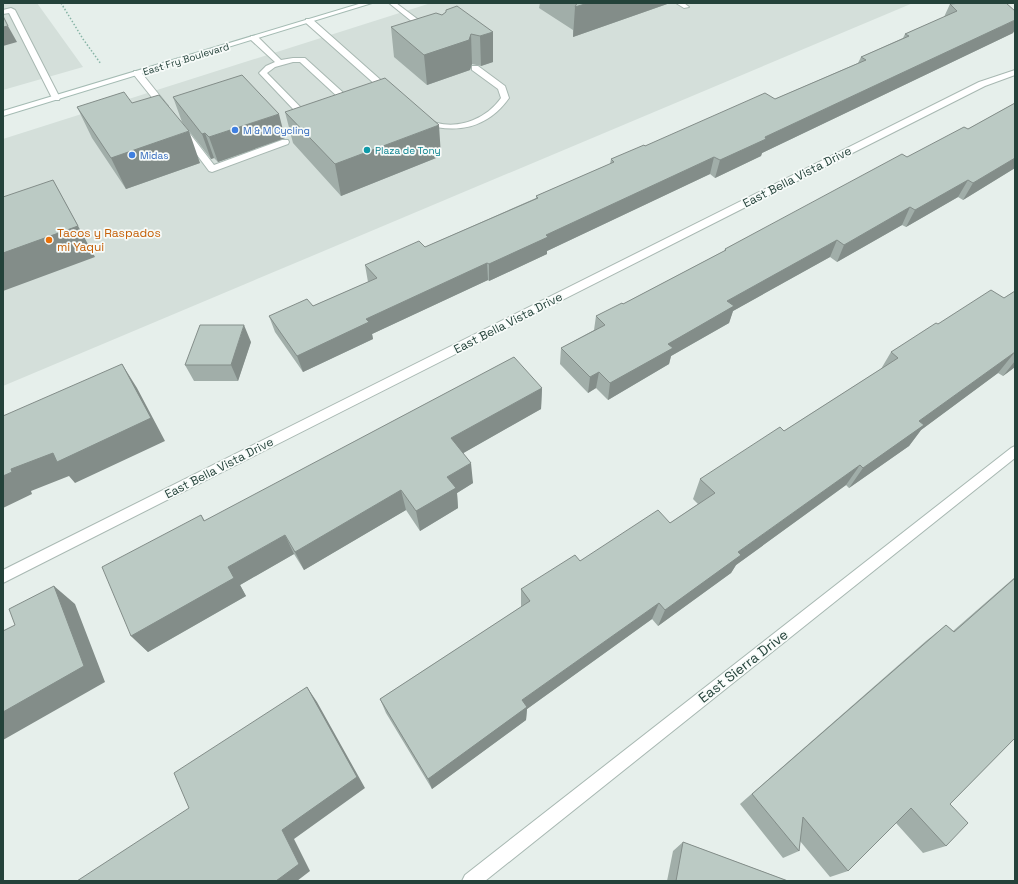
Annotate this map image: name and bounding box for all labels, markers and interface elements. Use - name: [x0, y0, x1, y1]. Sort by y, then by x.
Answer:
- street label: East Fry Boulevard: [141, 40, 231, 78]
- place label: M & M Cycling: [243, 124, 310, 137]
- marker: M & M Cycling: [230, 125, 240, 135]
- street label: East Bella Vista Drive: [740, 143, 854, 211]
- place label: Plaza de Tony: [375, 144, 441, 157]
- marker: Plaza de Tony: [362, 145, 372, 155]
- place label: Midas: [140, 149, 169, 162]
- marker: Midas: [127, 150, 137, 160]
- place label: Tacos y Raspados mi Yaqui: [57, 225, 161, 255]
- marker: Tacos y Raspados mi Yaqui: [44, 235, 54, 245]
- street label: East Bella Vista Drive: [451, 289, 565, 357]
- street label: East Bella Vista Drive: [162, 434, 276, 502]
- street label: East Sierra Drive: [695, 625, 791, 707]

